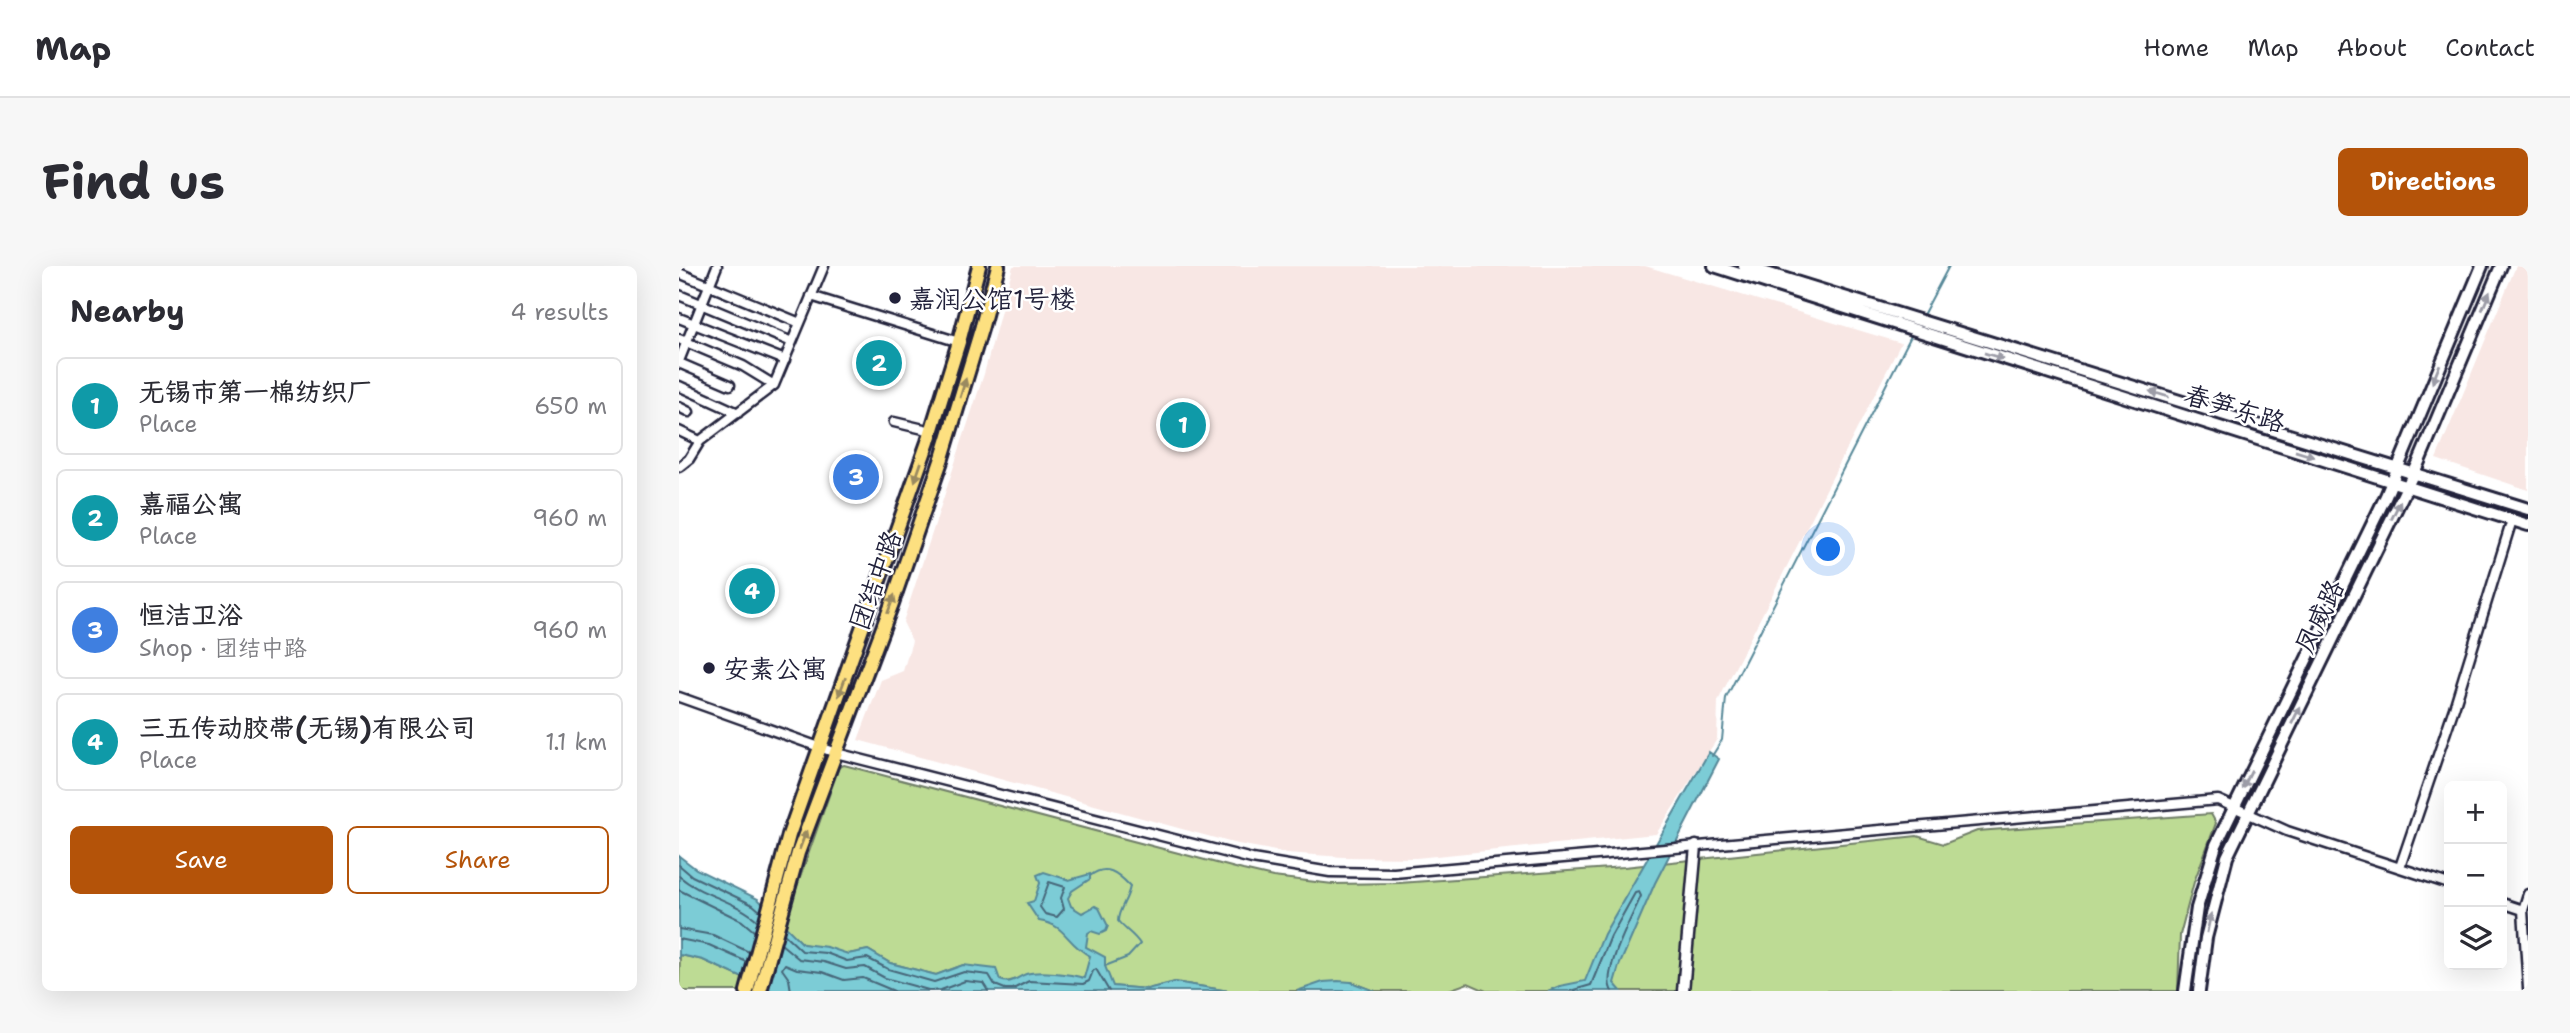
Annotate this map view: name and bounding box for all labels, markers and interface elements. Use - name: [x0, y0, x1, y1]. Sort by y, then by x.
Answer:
- text: Map: [35, 26, 111, 71]
- text: Home: [2143, 32, 2209, 64]
- text: Map: [2247, 32, 2299, 64]
- text: About: [2337, 32, 2407, 64]
- text: Contact: [2445, 32, 2535, 64]
- button: Directions: [2338, 148, 2528, 216]
- text: Find us: [42, 149, 225, 215]
- place label: 嘉润公馆1号楼: [909, 281, 1076, 316]
- marker: 嘉润公馆1号楼: [887, 290, 903, 306]
- text: Nearby: [70, 291, 185, 332]
- one-way arrow: [2480, 291, 2492, 311]
- text: 4 results: [510, 297, 609, 327]
- pin: 2: [856, 337, 902, 389]
- one-way arrow: [1984, 352, 2005, 362]
- one-way arrow: [2431, 364, 2442, 385]
- text: 无锡市第一棉纺织厂: [139, 374, 373, 409]
- street label: 春笋东路: [2180, 376, 2290, 440]
- one-way arrow: [959, 378, 969, 399]
- one-way arrow: [2148, 388, 2169, 398]
- text: 1: [90, 391, 100, 421]
- text: 650 m: [534, 391, 607, 421]
- pin: 1: [1160, 399, 1206, 451]
- text: Place: [139, 409, 198, 439]
- one-way arrow: [2294, 449, 2315, 460]
- pin: 3: [833, 451, 879, 503]
- one-way arrow: [912, 462, 923, 483]
- text: 嘉福公寓: [139, 486, 243, 521]
- one-way arrow: [2390, 500, 2401, 520]
- text: 2: [87, 503, 103, 533]
- text: 960 m: [532, 503, 607, 533]
- text: Place: [139, 521, 198, 551]
- street label: 团结中路: [841, 525, 909, 635]
- your location: [1811, 532, 1845, 566]
- pin: 4: [729, 565, 775, 617]
- street label: 凤威路: [2286, 573, 2352, 659]
- one-way arrow: [886, 594, 897, 615]
- text: 恒洁卫浴: [139, 597, 243, 632]
- text: 3: [87, 615, 103, 645]
- text: 960 m: [532, 615, 607, 645]
- text: Shop · 团结中路: [139, 633, 307, 663]
- place label: 安素公寓: [723, 651, 827, 686]
- marker: 安素公寓: [701, 660, 717, 676]
- one-way arrow: [836, 676, 847, 697]
- one-way arrow: [2291, 705, 2302, 725]
- text: 三五传动胶带(无锡)有限公司: [139, 710, 476, 745]
- text: 4: [87, 727, 103, 757]
- text: 1.1 km: [545, 727, 607, 757]
- text: Place: [139, 745, 198, 775]
- one-way arrow: [2242, 770, 2253, 790]
- map controls: [2444, 781, 2507, 970]
- button: +: [2444, 781, 2507, 844]
- button: Save: [70, 826, 333, 894]
- button: Share: [347, 826, 609, 894]
- one-way arrow: [798, 830, 809, 851]
- button: −: [2444, 844, 2507, 907]
- button: layers: [2444, 907, 2507, 970]
- one-way arrow: [2204, 912, 2215, 934]

